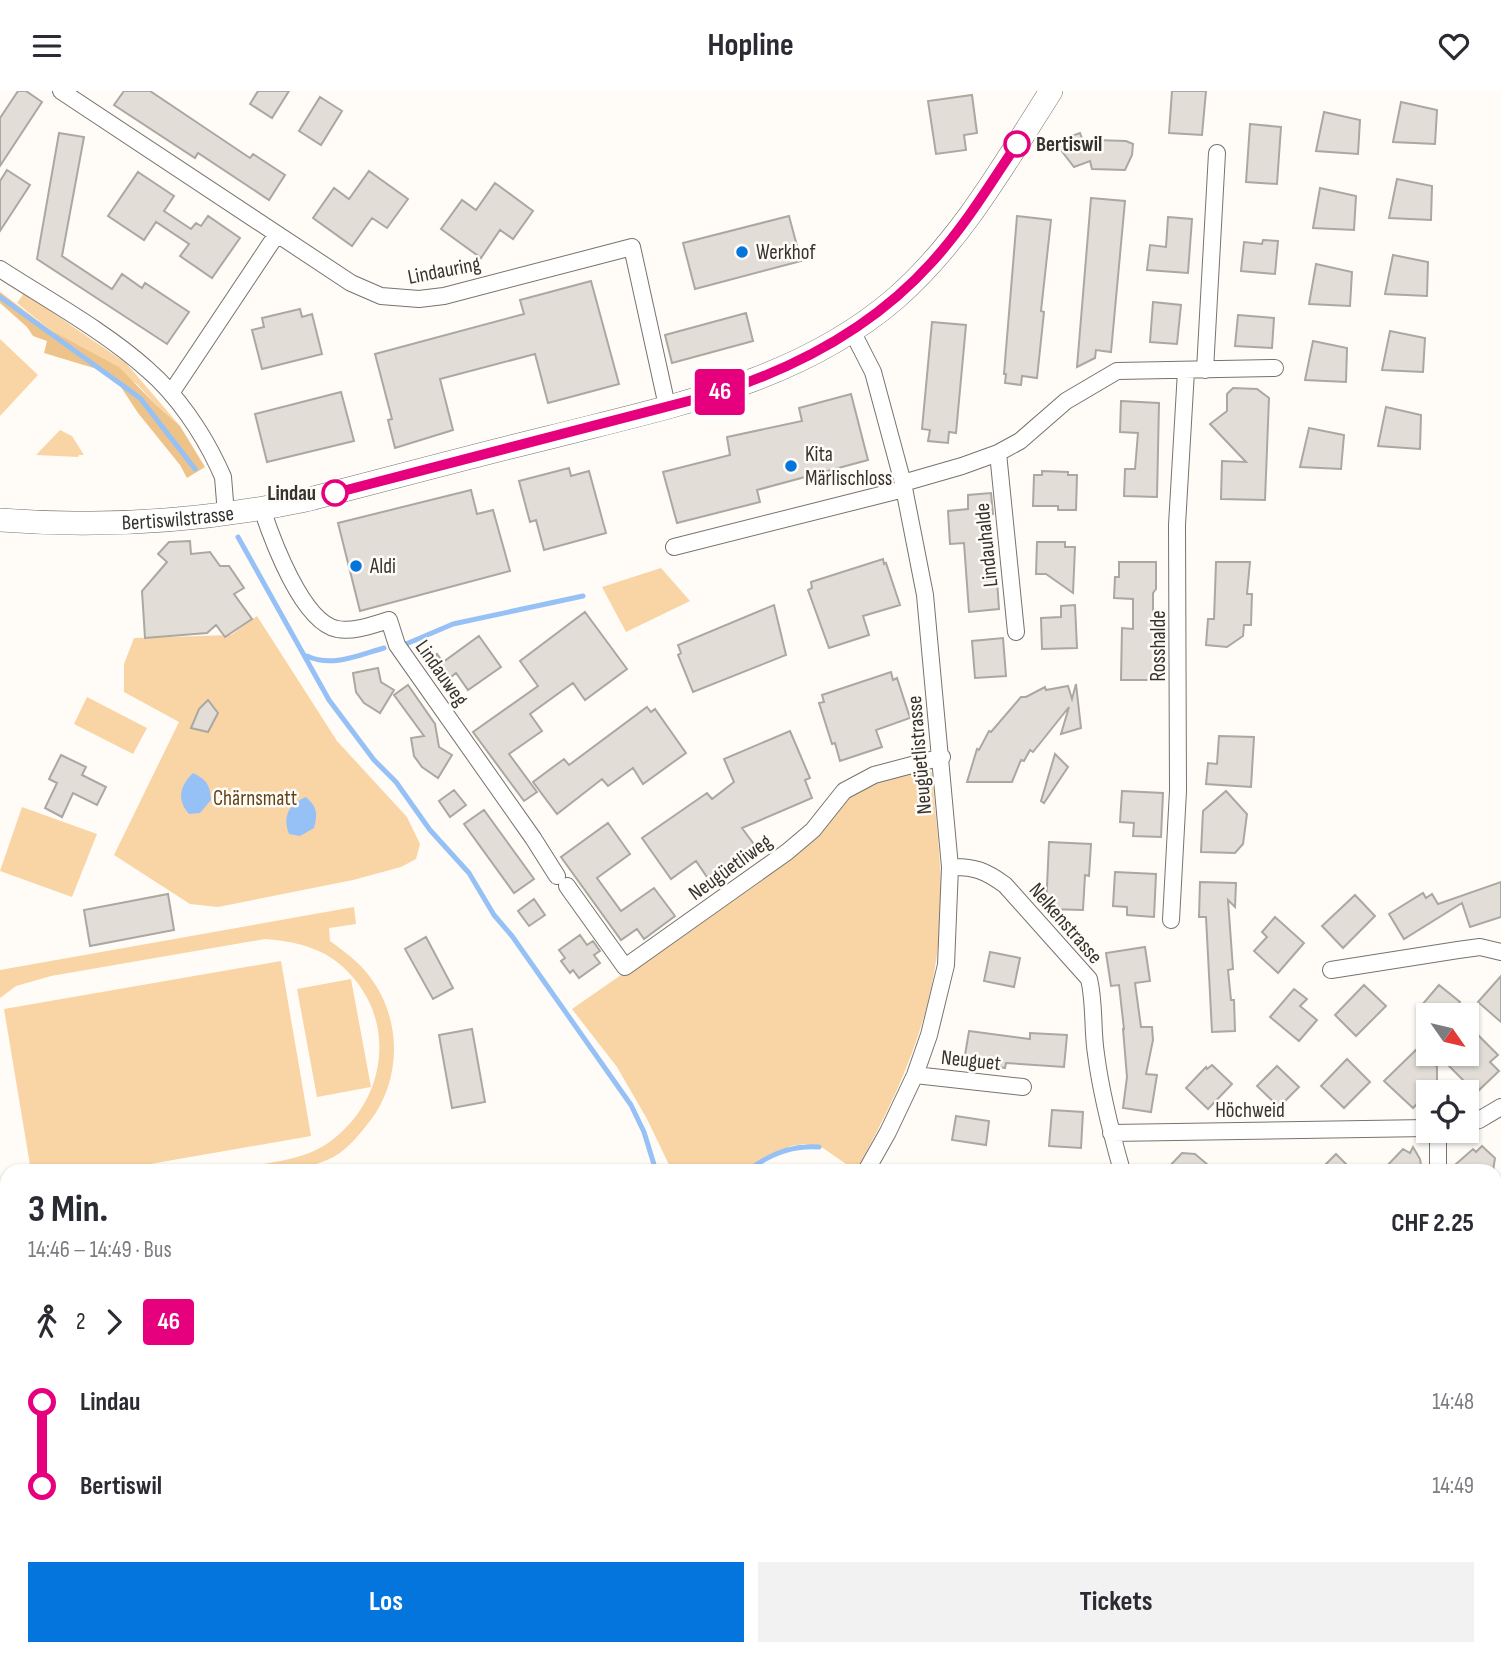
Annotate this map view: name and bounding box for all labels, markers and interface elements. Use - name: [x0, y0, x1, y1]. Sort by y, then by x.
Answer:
- text: Hopline: [707, 26, 794, 65]
- icon: menu: [28, 27, 66, 65]
- icon: heart: [1435, 27, 1473, 65]
- marker: Bertiswil: [1004, 131, 1030, 157]
- place label: Bertiswil: [1036, 132, 1102, 157]
- place label: Werkhof: [756, 240, 816, 265]
- marker: Werkhof: [734, 244, 750, 260]
- street label: Lindauring: [406, 251, 483, 290]
- line badge: 46: [688, 369, 752, 415]
- text: 46: [709, 377, 731, 406]
- place label: Kita Märlischloss: [805, 442, 892, 491]
- marker: Kita Märlischloss: [783, 458, 799, 474]
- marker: Lindau: [322, 480, 348, 506]
- place label: Lindau: [267, 481, 316, 506]
- street label: Bertiswilstrasse: [121, 501, 236, 536]
- street label: Lindauhalde: [970, 502, 1003, 588]
- place label: Aldi: [369, 554, 396, 579]
- marker: Aldi: [348, 558, 364, 574]
- street label: Rosshalde: [1146, 610, 1171, 682]
- street label: Lindauweg: [410, 635, 473, 711]
- street label: Neugüetlistrasse: [902, 695, 937, 815]
- park label: Chärnsmatt: [213, 786, 297, 811]
- street label: Neugüetliweg: [684, 829, 777, 906]
- street label: Nelkenstrasse: [1024, 878, 1108, 969]
- north arrow: [1416, 1003, 1479, 1066]
- map controls: [1416, 1003, 1479, 1143]
- street label: Neuguet: [940, 1045, 1002, 1076]
- button: locate: [1416, 1080, 1479, 1143]
- street label: Höchweid: [1215, 1098, 1285, 1123]
- text: 3 Min.: [28, 1187, 108, 1232]
- text: CHF 2.25: [1391, 1208, 1474, 1239]
- text: 14:46 – 14:49 · Bus: [28, 1236, 172, 1264]
- icon: walk: [28, 1303, 66, 1341]
- icon: forward: [95, 1303, 133, 1341]
- text: 46: [157, 1307, 180, 1336]
- text: 2: [76, 1308, 85, 1336]
- text: Lindau: [80, 1387, 140, 1418]
- text: 14:48: [1432, 1388, 1474, 1416]
- text: Bertiswil: [80, 1471, 162, 1502]
- text: 14:49: [1432, 1472, 1474, 1500]
- button: Los: [28, 1562, 744, 1642]
- button: Tickets: [758, 1562, 1474, 1642]

